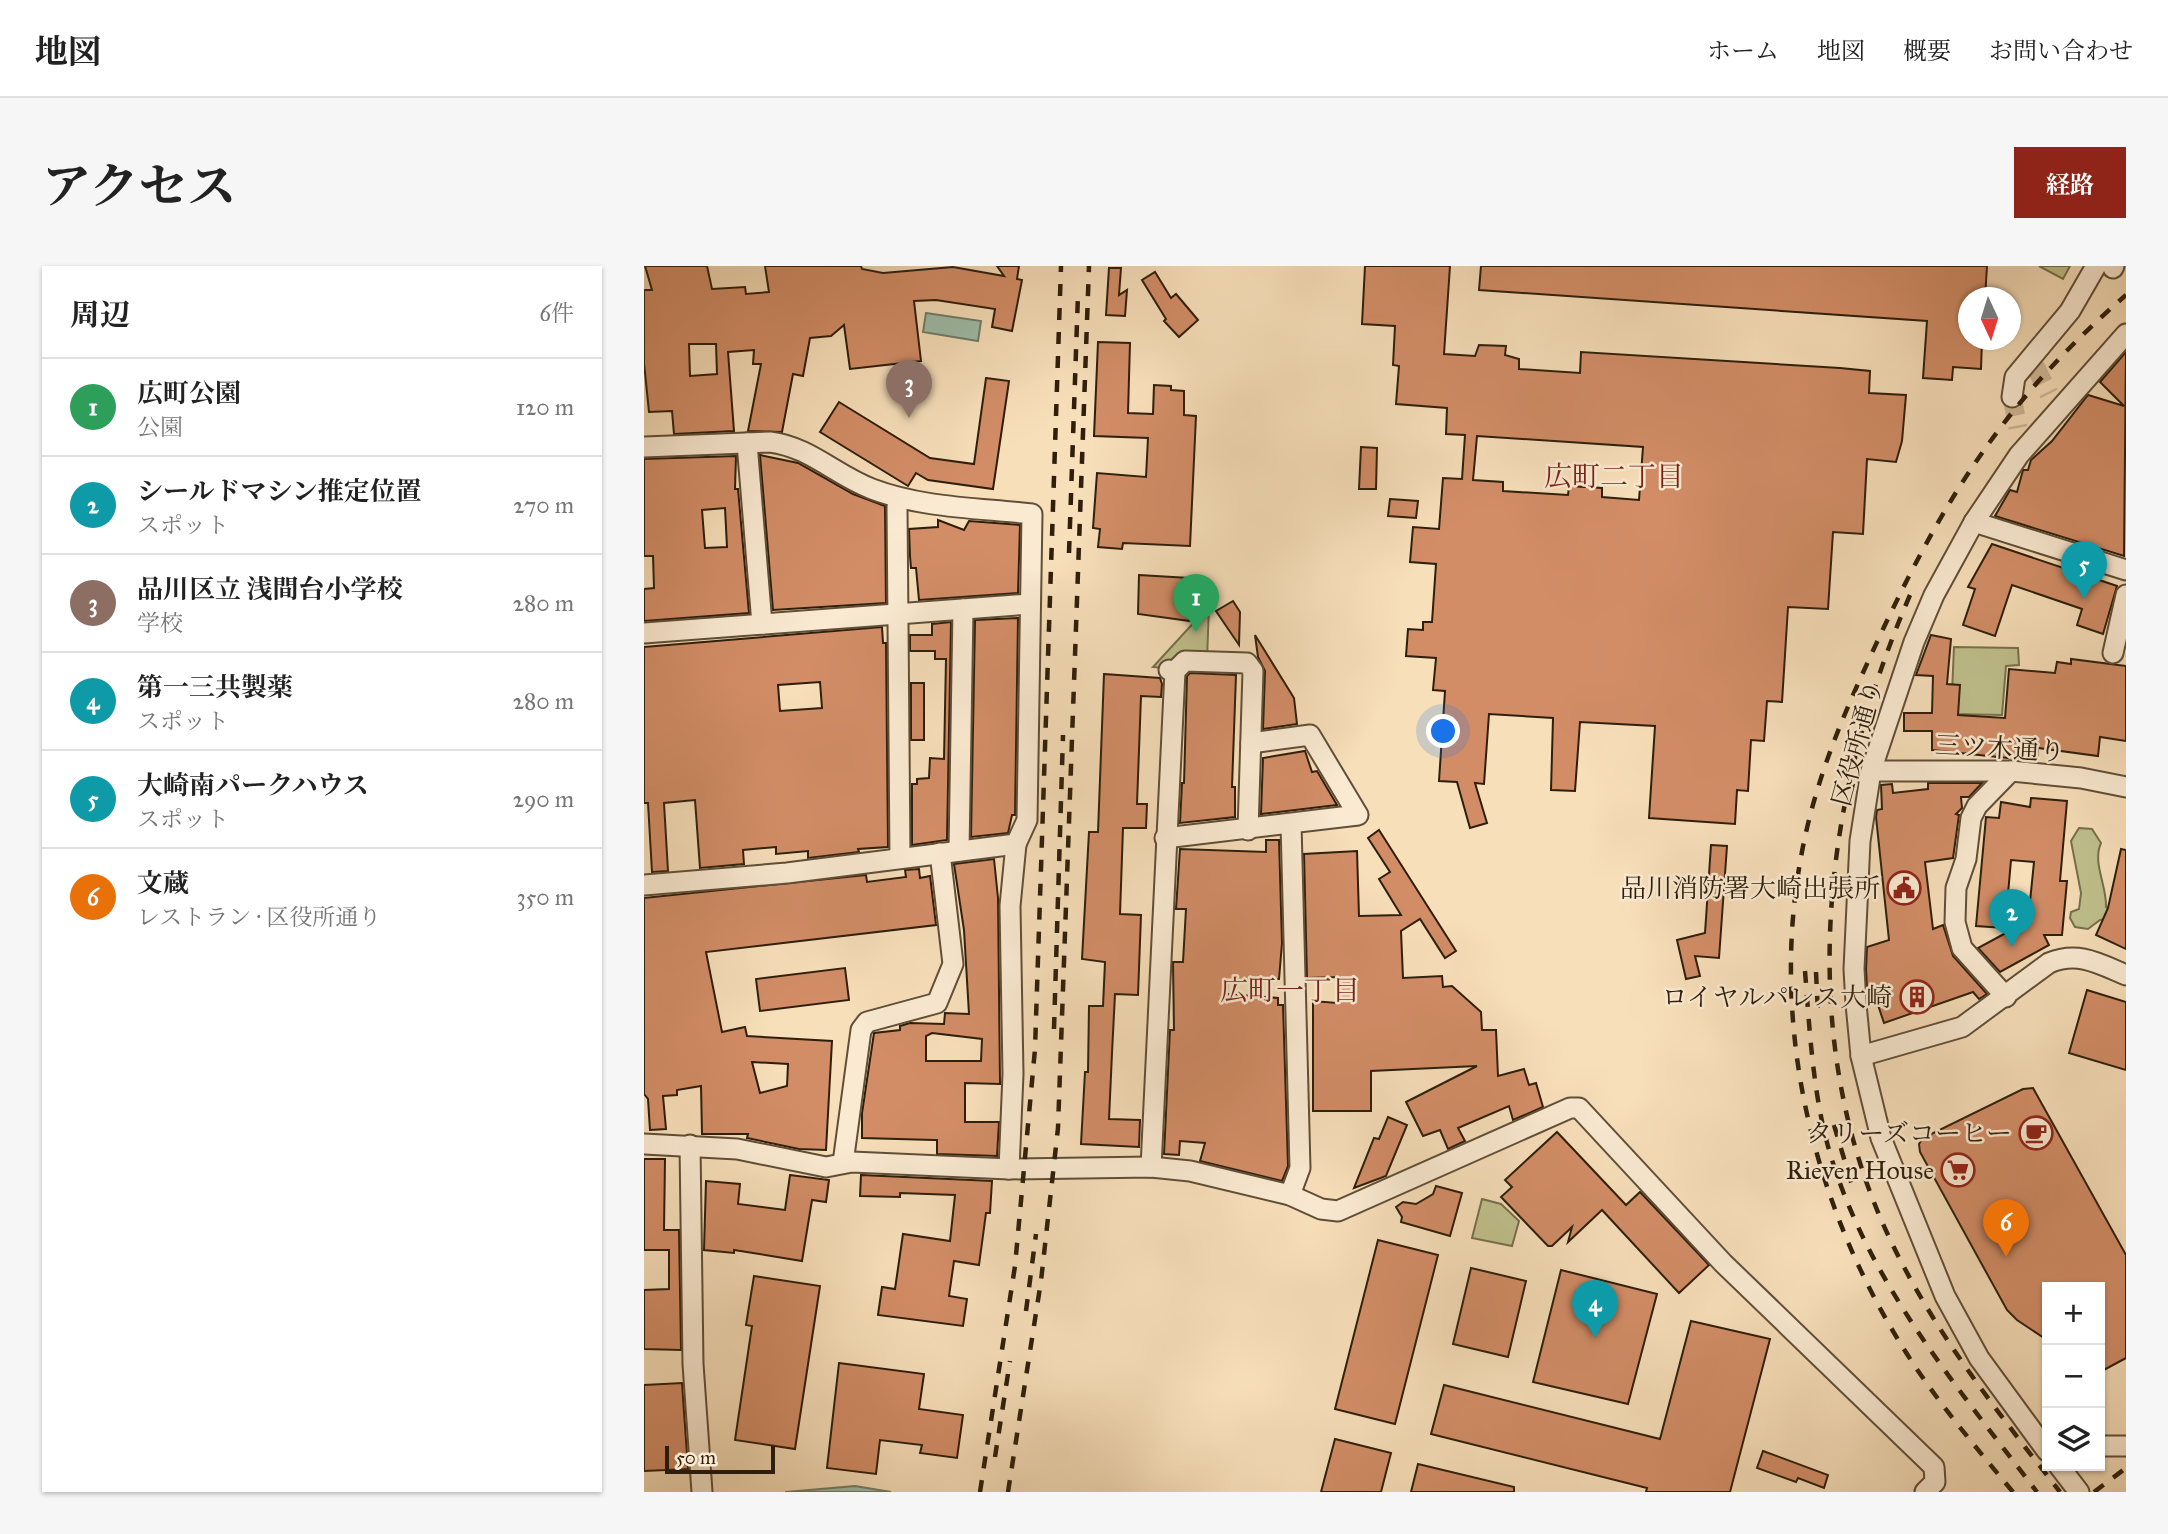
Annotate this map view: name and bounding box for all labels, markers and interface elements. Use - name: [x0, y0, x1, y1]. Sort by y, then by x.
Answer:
- text: 地図: [35, 32, 101, 72]
- text: ホーム: [1707, 36, 1779, 66]
- text: 地図: [1817, 36, 1865, 66]
- text: 概要: [1903, 36, 1951, 66]
- text: お問い合わせ: [1989, 36, 2133, 66]
- button: 経路: [2014, 147, 2126, 218]
- text: アクセス: [42, 157, 237, 216]
- north arrow: [1958, 287, 2021, 350]
- text: 周辺: [70, 297, 130, 333]
- text: 6件: [539, 299, 574, 327]
- pin: 3: [886, 360, 932, 418]
- text: 広町公園: [137, 377, 241, 409]
- text: 1: [88, 393, 98, 421]
- text: 120 m: [516, 393, 574, 421]
- text: 公園: [137, 413, 183, 441]
- district label: 広町二丁目: [1544, 459, 1684, 494]
- text: シールドマシン推定位置: [137, 475, 422, 507]
- text: 2: [87, 491, 99, 519]
- text: 270 m: [513, 491, 574, 519]
- text: スポット: [137, 511, 229, 539]
- pin: 5: [2061, 541, 2107, 599]
- text: 品川区立 浅間台小学校: [137, 573, 403, 605]
- pin: 1: [1173, 574, 1219, 632]
- text: 3: [88, 589, 98, 617]
- text: 280 m: [513, 589, 574, 617]
- text: 学校: [137, 609, 183, 637]
- text: 第一三共製薬: [137, 671, 293, 703]
- street label: 区役所通り: [1825, 676, 1889, 810]
- text: 4: [87, 687, 99, 715]
- text: 280 m: [513, 687, 574, 715]
- text: スポット: [137, 707, 229, 735]
- your location: [1426, 714, 1460, 748]
- street label: 三ツ木通り: [1934, 729, 2066, 767]
- text: 大崎南パークハウス: [137, 769, 369, 801]
- text: 5: [88, 785, 98, 813]
- text: 290 m: [513, 785, 574, 813]
- text: スポット: [137, 805, 229, 833]
- text: 文蔵: [137, 867, 189, 899]
- public building icon: 品川消防署大崎出張所: [1885, 869, 1923, 907]
- place label: 品川消防署大崎出張所: [1620, 872, 1880, 904]
- text: 6: [87, 883, 99, 911]
- text: 350 m: [516, 883, 574, 911]
- pin: 2: [1989, 889, 2035, 947]
- text: レストラン · 区役所通り: [137, 903, 381, 931]
- district label: 広町一丁目: [1220, 973, 1360, 1008]
- building icon: ロイヤルパレス大崎: [1898, 978, 1936, 1016]
- place label: ロイヤルパレス大崎: [1662, 981, 1892, 1013]
- cafe icon: タリーズコーヒー: [2017, 1114, 2055, 1152]
- place label: タリーズコーヒー: [1806, 1117, 2012, 1149]
- supermarket icon: Rieven House: [1939, 1151, 1977, 1189]
- place label: Rieven House: [1786, 1154, 1934, 1186]
- pin: 6: [1983, 1199, 2029, 1257]
- pin: 4: [1572, 1280, 1618, 1338]
- map controls: [2042, 1282, 2105, 1471]
- button: +: [2042, 1282, 2105, 1345]
- button: −: [2042, 1345, 2105, 1408]
- button: layers: [2042, 1408, 2105, 1471]
- scale bar: [665, 1443, 775, 1475]
- text: 50 m: [676, 1446, 716, 1469]

